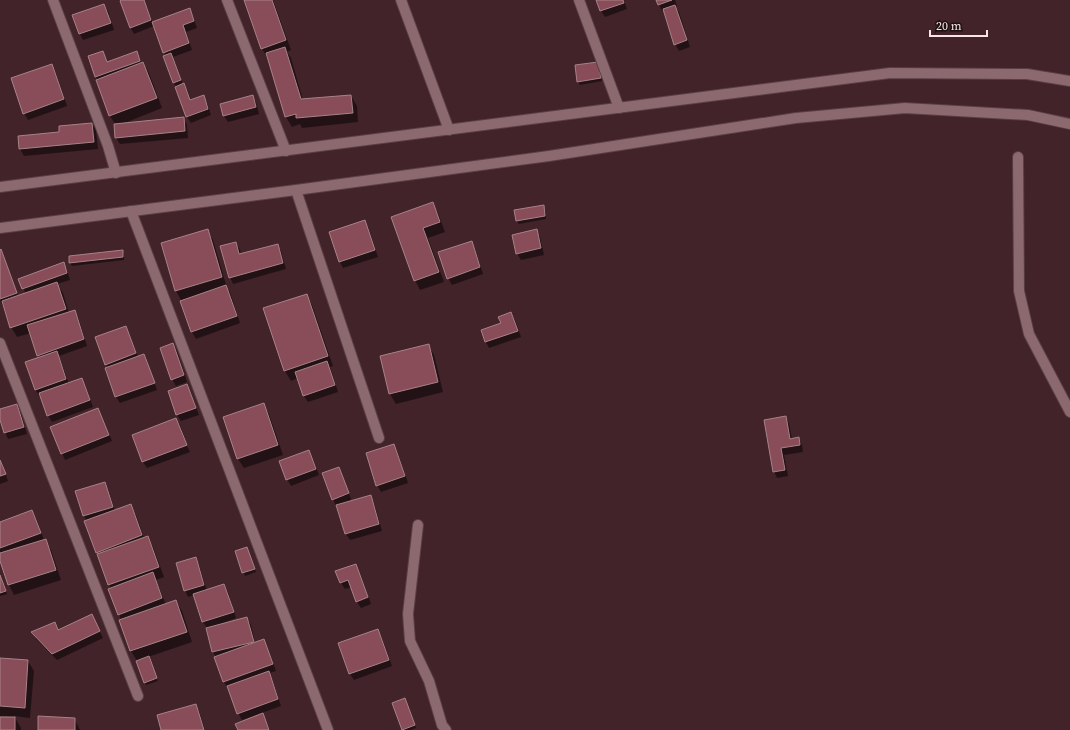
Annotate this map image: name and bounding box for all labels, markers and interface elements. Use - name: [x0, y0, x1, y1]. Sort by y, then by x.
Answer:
- scale bar: [930, 12, 987, 38]
- text: 20 m: [936, 18, 962, 34]

